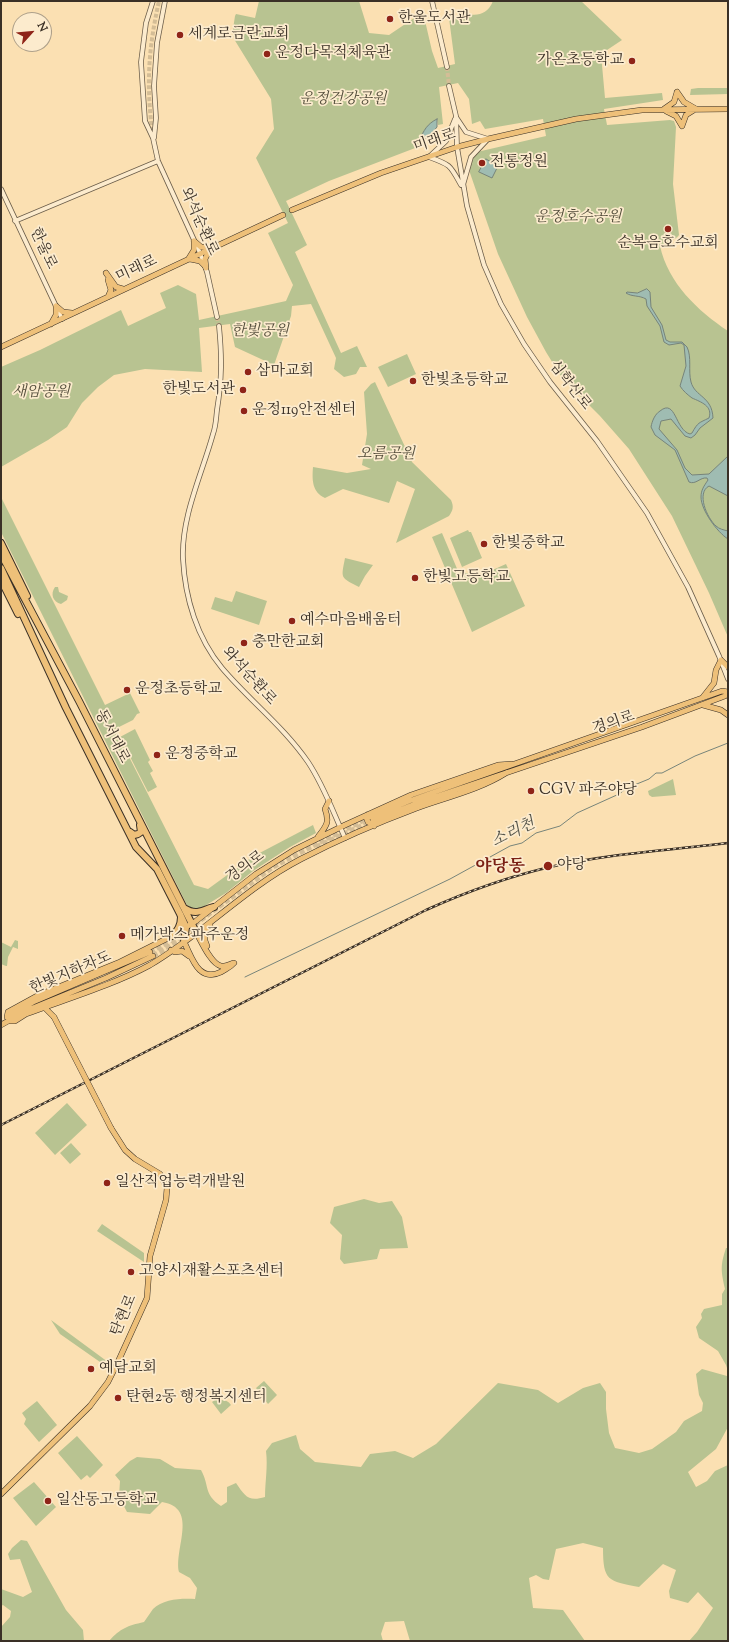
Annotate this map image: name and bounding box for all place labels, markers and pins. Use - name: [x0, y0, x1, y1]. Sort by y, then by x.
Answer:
- place label: 한울도서관: [398, 10, 470, 28]
- marker: 한울도서관: [385, 14, 395, 24]
- place label: 세계로금란교회: [188, 26, 289, 44]
- marker: 세계로금란교회: [175, 30, 185, 40]
- place label: 운정다목적체육관: [275, 45, 391, 63]
- marker: 운정다목적체육관: [262, 49, 272, 59]
- place label: 가온초등학교: [537, 52, 624, 70]
- marker: 가온초등학교: [627, 56, 637, 66]
- place label: 전통정원: [490, 154, 548, 172]
- marker: 전통정원: [477, 158, 487, 168]
- marker: 순복음호수교회: [663, 224, 673, 234]
- place label: 순복음호수교회: [617, 235, 719, 253]
- place label: 삼마교회: [256, 363, 314, 381]
- marker: 삼마교회: [243, 367, 253, 377]
- place label: 한빛초등학교: [421, 372, 508, 390]
- marker: 한빛초등학교: [408, 376, 418, 386]
- place label: 한빛도서관: [163, 381, 235, 399]
- marker: 한빛도서관: [238, 385, 248, 395]
- place label: 운정119안전센터: [252, 402, 356, 420]
- marker: 운정119안전센터: [239, 406, 249, 416]
- place label: 한빛중학교: [492, 535, 564, 553]
- marker: 한빛중학교: [479, 539, 489, 549]
- place label: 한빛고등학교: [423, 569, 510, 587]
- marker: 한빛고등학교: [410, 573, 420, 583]
- place label: 예수마음배움터: [300, 612, 401, 630]
- marker: 예수마음배움터: [287, 616, 297, 626]
- place label: 충만한교회: [252, 634, 324, 652]
- marker: 충만한교회: [239, 638, 249, 648]
- place label: 운정초등학교: [135, 681, 222, 699]
- marker: 운정초등학교: [122, 685, 132, 695]
- place label: 운정중학교: [165, 746, 237, 764]
- marker: 운정중학교: [152, 750, 162, 760]
- place label: CGV 파주야당: [539, 782, 637, 800]
- marker: CGV 파주야당: [526, 786, 536, 796]
- place label: 야당: [557, 857, 586, 875]
- marker: 야당: [542, 860, 554, 872]
- place label: 메가박스 파주운정: [130, 927, 249, 945]
- marker: 메가박스 파주운정: [117, 931, 127, 941]
- place label: 일산직업능력개발원: [115, 1174, 245, 1192]
- marker: 일산직업능력개발원: [102, 1178, 112, 1188]
- place label: 고양시재활스포츠센터: [139, 1263, 284, 1281]
- marker: 고양시재활스포츠센터: [126, 1267, 136, 1277]
- place label: 예담교회: [99, 1360, 157, 1378]
- marker: 예담교회: [86, 1364, 96, 1374]
- place label: 탄현2동 행정복지센터: [126, 1389, 267, 1407]
- marker: 탄현2동 행정복지센터: [113, 1393, 123, 1403]
- place label: 일산동고등학교: [56, 1492, 157, 1510]
- marker: 일산동고등학교: [43, 1496, 53, 1506]

